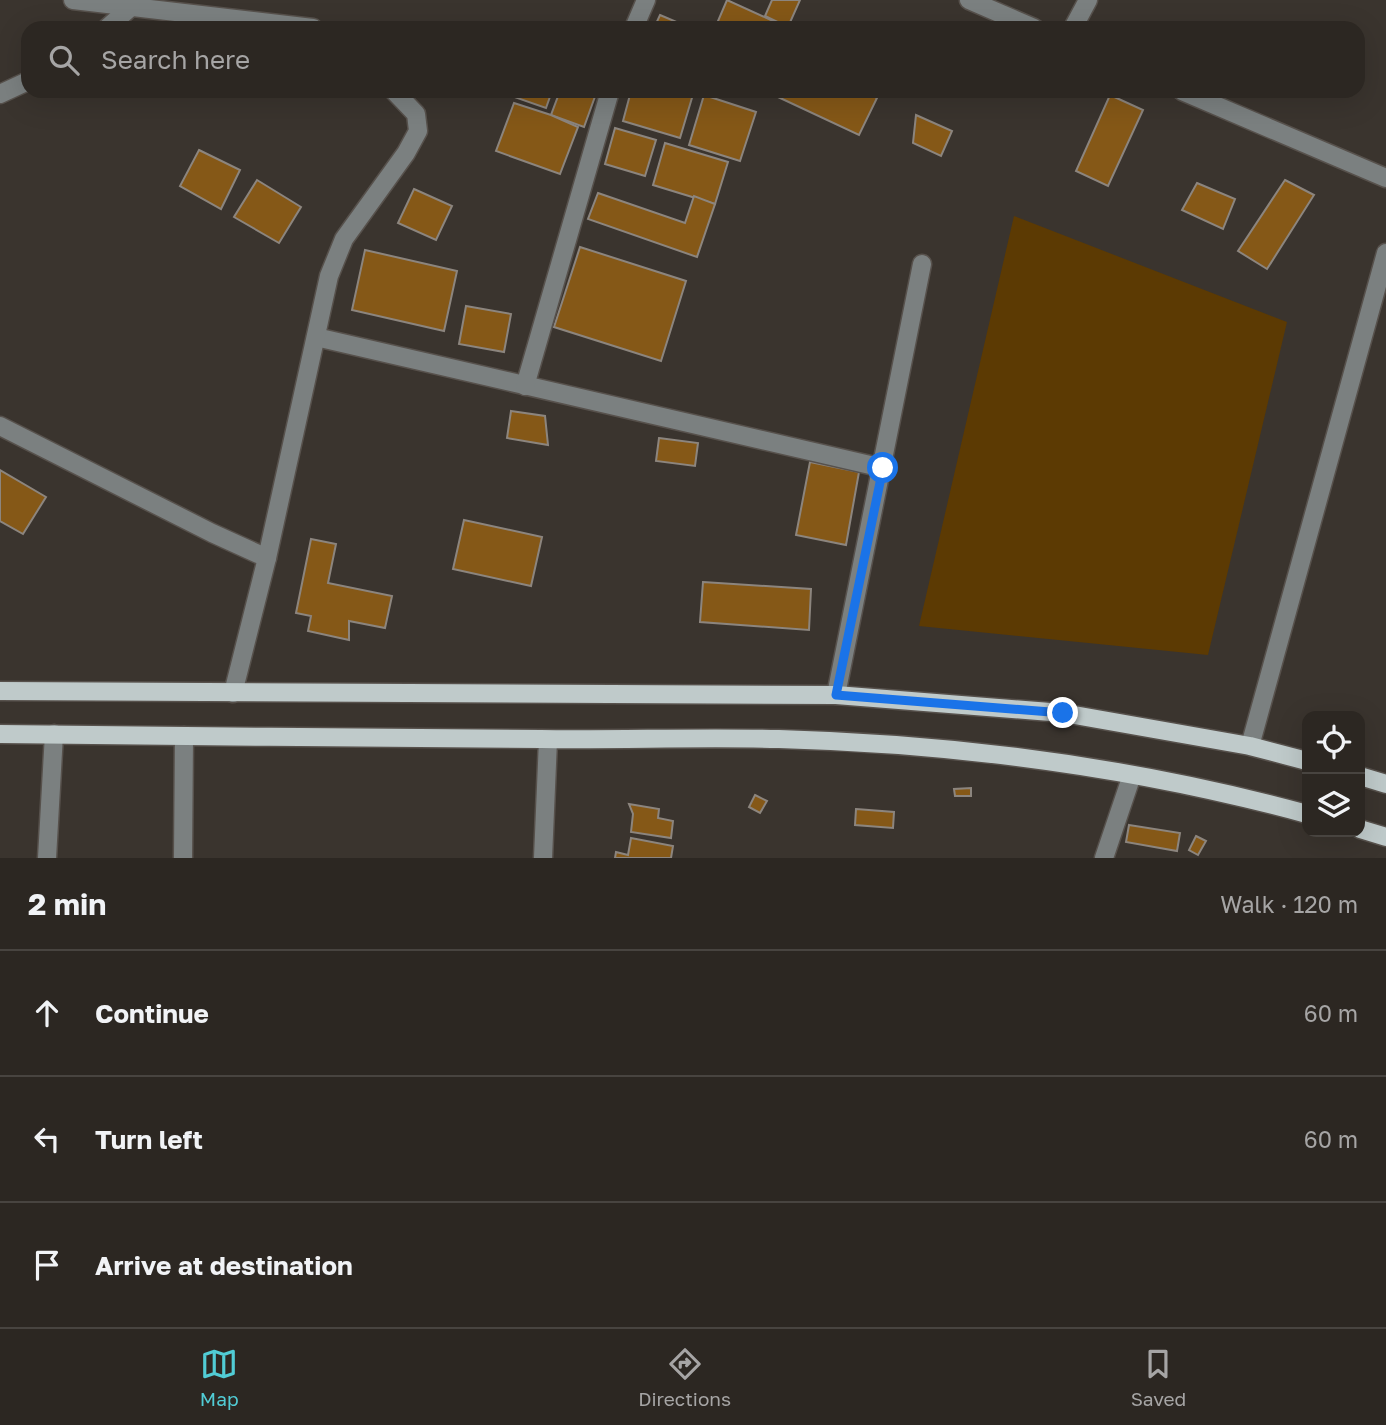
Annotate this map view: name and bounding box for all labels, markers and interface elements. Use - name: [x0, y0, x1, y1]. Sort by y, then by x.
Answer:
- search box: [21, 21, 1365, 98]
- icon: search: [45, 41, 83, 79]
- text: Search here: [101, 44, 250, 75]
- route start: [867, 452, 898, 483]
- route end: [1047, 697, 1078, 728]
- map controls: [1302, 711, 1365, 837]
- button: locate: [1302, 711, 1365, 774]
- button: layers: [1302, 774, 1365, 837]
- text: 2 min: [28, 886, 106, 922]
- text: Walk · 120 m: [1220, 890, 1358, 918]
- icon: ahead: [28, 994, 66, 1032]
- text: Continue: [95, 998, 209, 1029]
- text: 60 m: [1304, 999, 1358, 1027]
- icon: left: [28, 1120, 66, 1158]
- text: Turn left: [95, 1124, 203, 1155]
- text: 60 m: [1304, 1125, 1358, 1153]
- icon: arrive: [28, 1246, 66, 1284]
- text: Arrive at destination: [95, 1250, 353, 1281]
- tab: Map: [200, 1345, 239, 1410]
- tab: Directions: [638, 1345, 731, 1410]
- tab: Saved: [1131, 1345, 1186, 1410]

